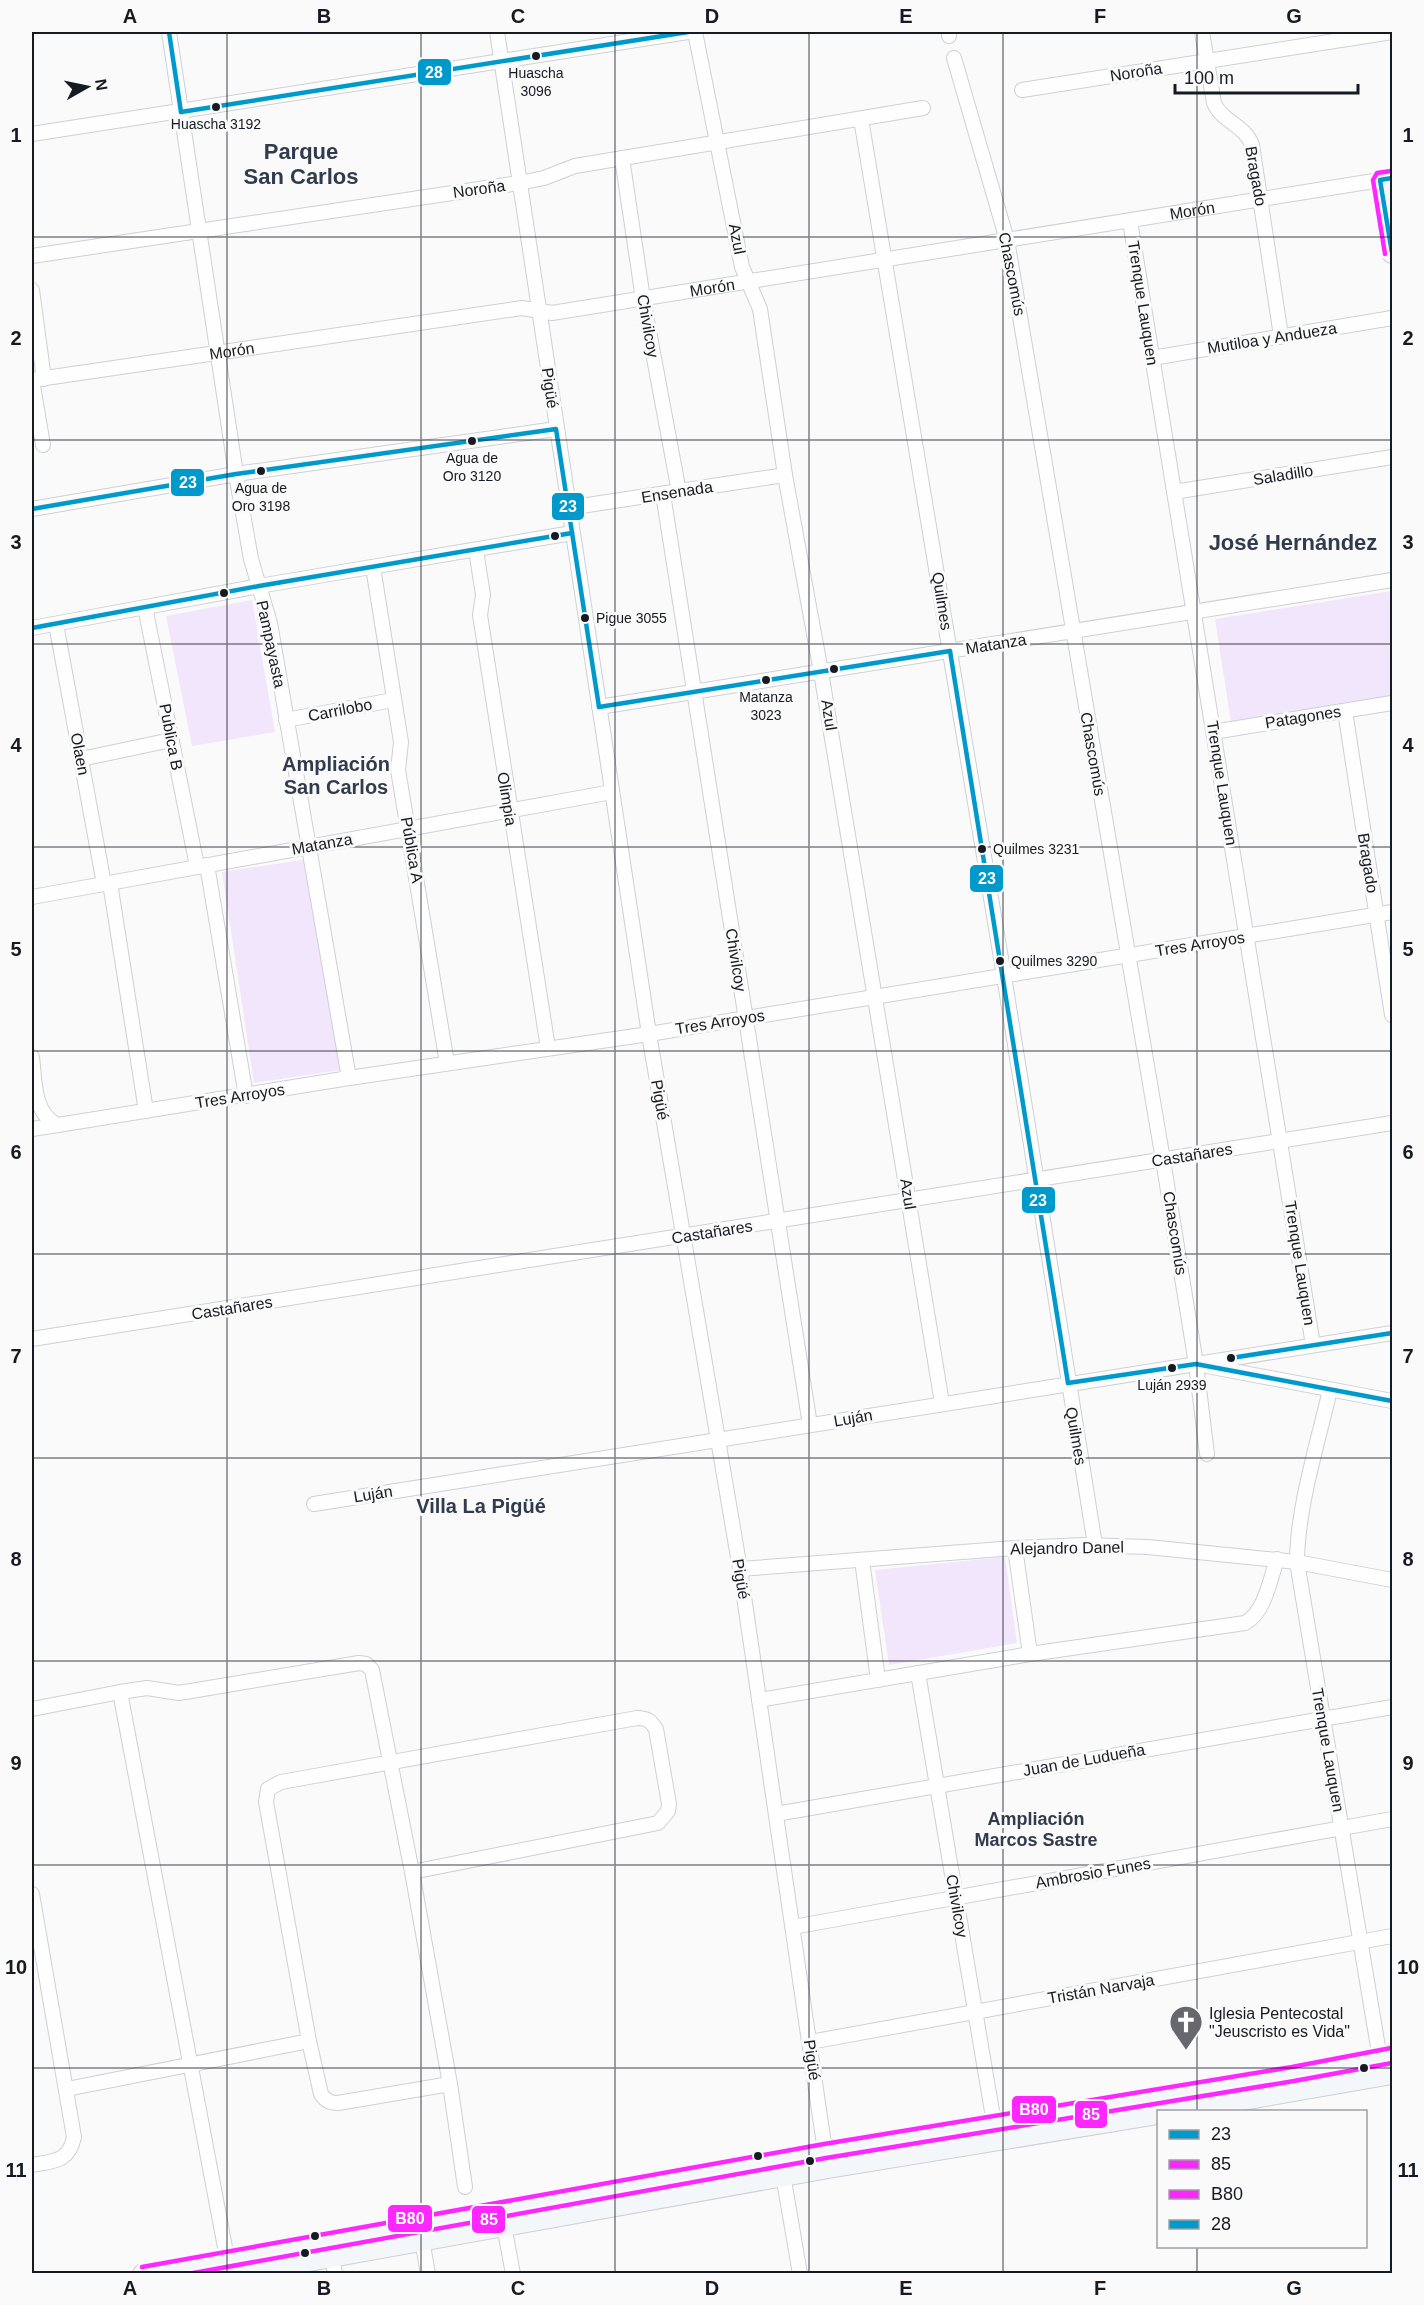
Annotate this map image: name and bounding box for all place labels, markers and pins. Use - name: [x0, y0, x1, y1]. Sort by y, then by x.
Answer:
- marker: Huascha 3096: [530, 50, 542, 62]
- place label: Huascha 3096: [508, 65, 564, 99]
- marker: Huascha 3192: [210, 101, 222, 113]
- place label: Huascha 3192: [171, 116, 261, 132]
- marker: Agua de Oro 3120: [466, 435, 478, 447]
- place label: Agua de Oro 3120: [443, 450, 501, 484]
- marker: Agua de Oro 3198: [255, 465, 267, 477]
- place label: Agua de Oro 3198: [232, 480, 290, 514]
- unlabelled marker: [549, 530, 561, 542]
- unlabelled marker: [218, 587, 230, 599]
- place label: Pigue 3055: [596, 610, 667, 626]
- marker: Pigue 3055: [579, 612, 591, 624]
- unlabelled marker: [828, 663, 840, 675]
- marker: Matanza 3023: [760, 674, 772, 686]
- place label: Matanza 3023: [739, 689, 793, 723]
- place label: Quilmes 3231: [993, 841, 1080, 857]
- marker: Quilmes 3231: [976, 843, 988, 855]
- place label: Quilmes 3290: [1011, 953, 1098, 969]
- marker: Quilmes 3290: [994, 955, 1006, 967]
- unlabelled marker: [1225, 1352, 1237, 1364]
- marker: Luján 2939: [1166, 1362, 1178, 1374]
- place label: Luján 2939: [1137, 1377, 1207, 1393]
- church icon: Iglesia Pentecostal "Jeuscristo es Vida": [1168, 2004, 1204, 2051]
- place label: Iglesia Pentecostal "Jeuscristo es Vida": [1209, 2005, 1350, 2040]
- unlabelled marker: [1358, 2062, 1370, 2074]
- unlabelled marker: [752, 2150, 764, 2162]
- unlabelled marker: [804, 2155, 816, 2167]
- unlabelled marker: [309, 2230, 321, 2242]
- unlabelled marker: [299, 2247, 311, 2259]

